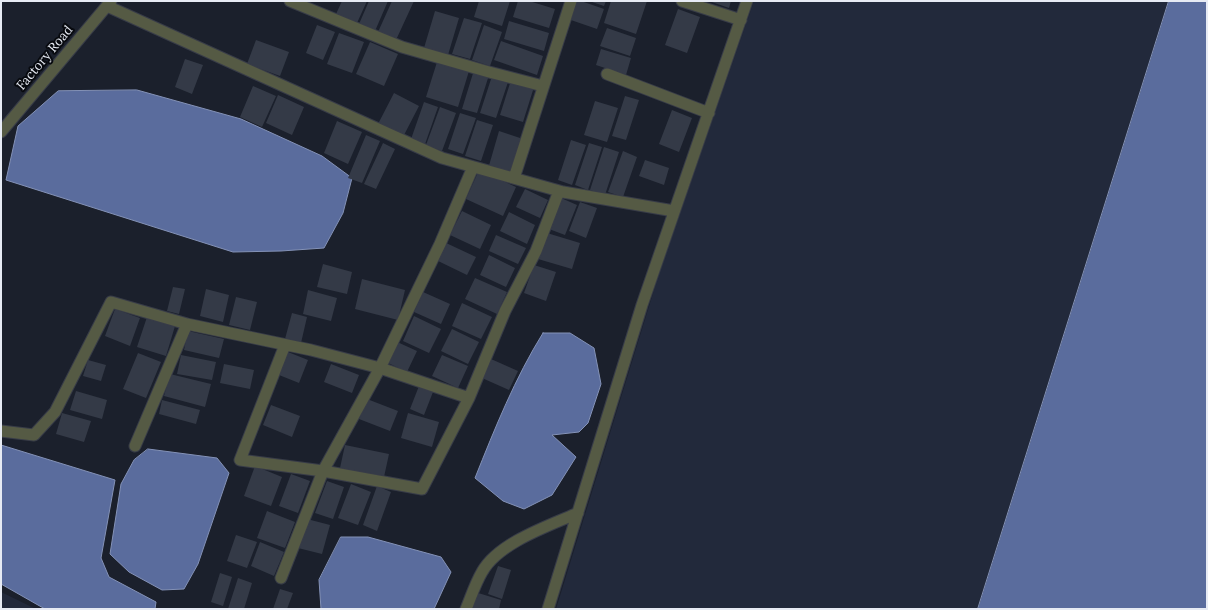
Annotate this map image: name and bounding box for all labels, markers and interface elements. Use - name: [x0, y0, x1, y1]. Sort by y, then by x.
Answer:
- street label: Factory Road: [14, 23, 76, 93]

